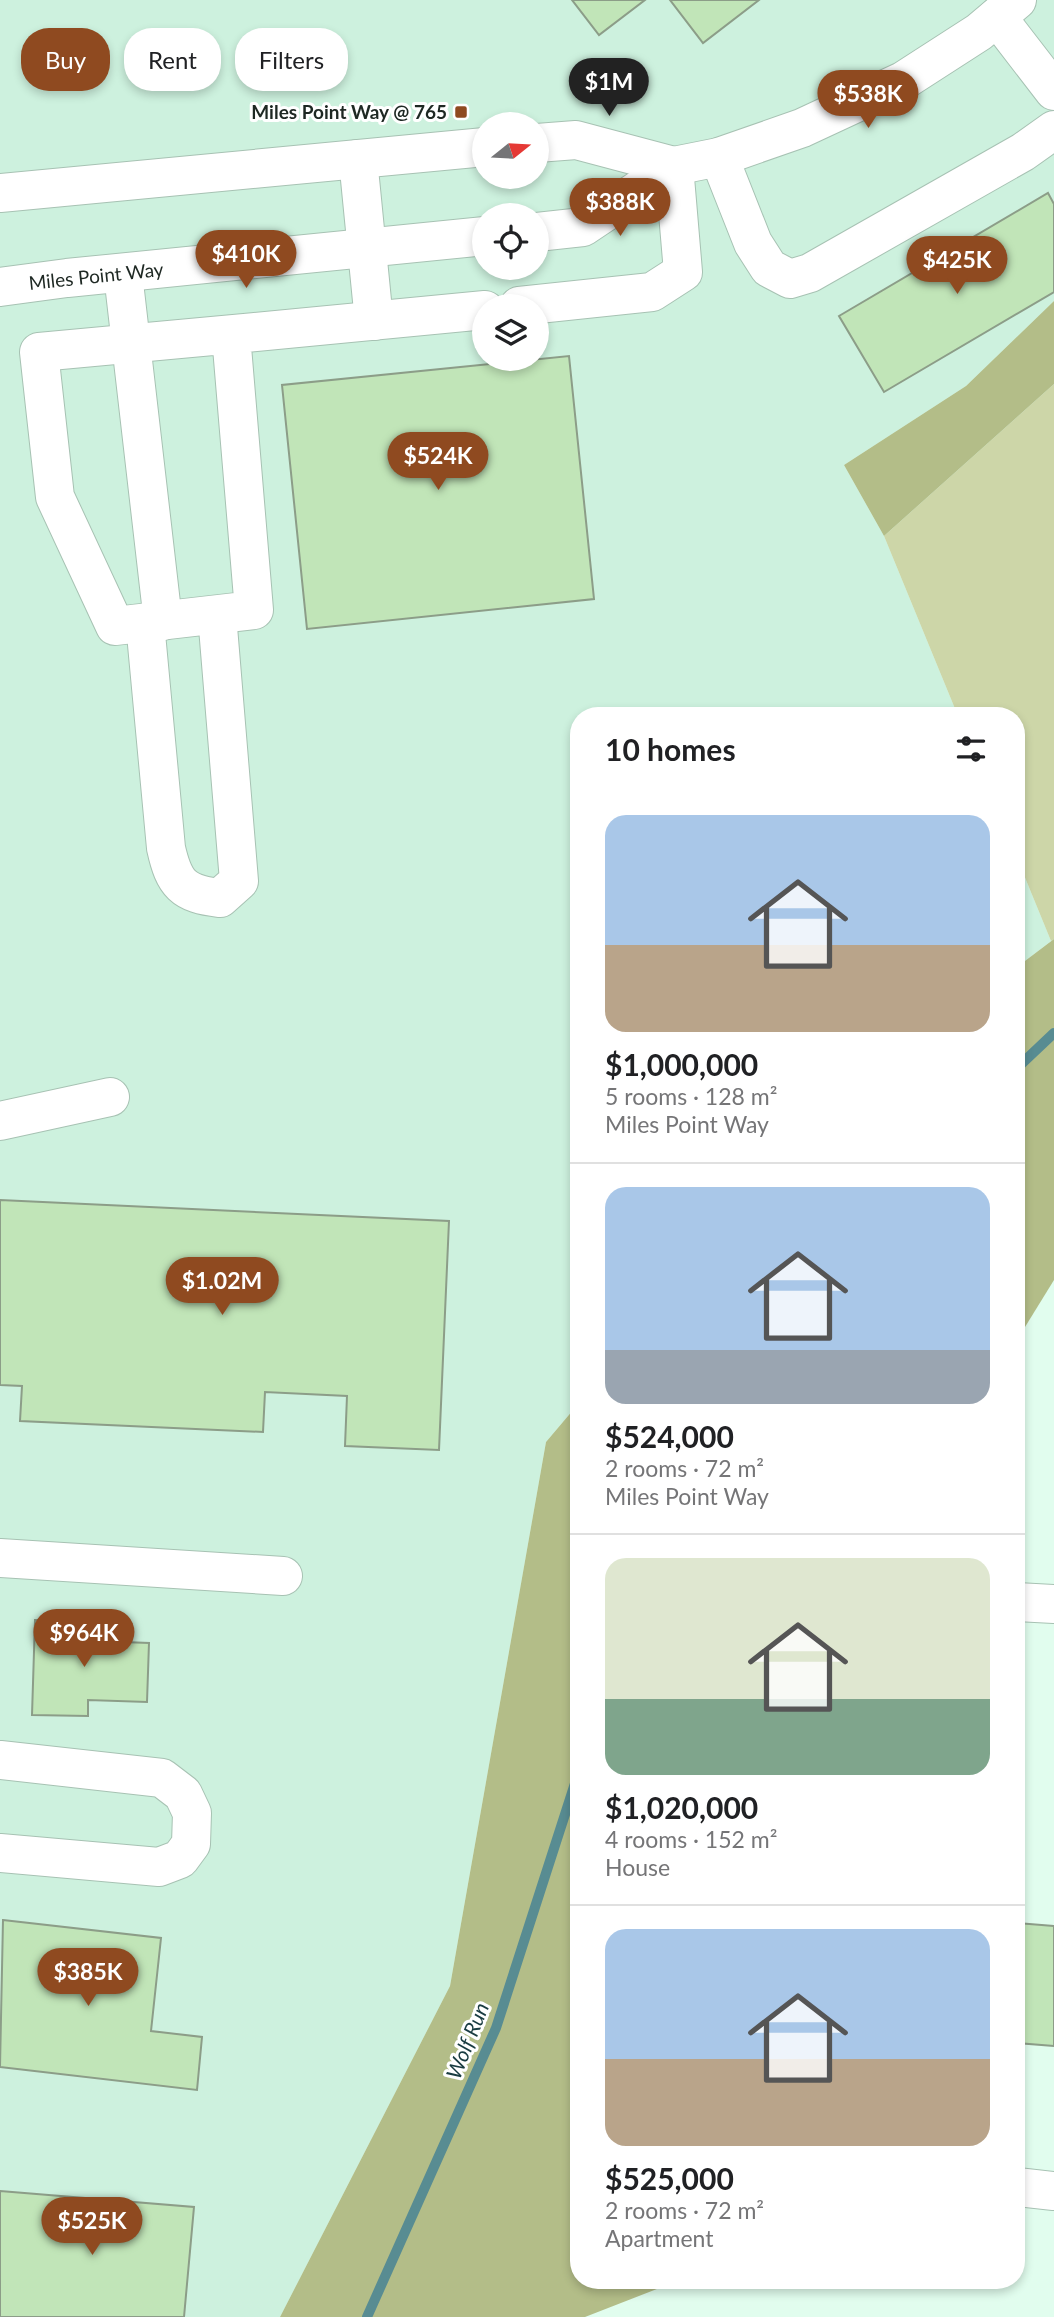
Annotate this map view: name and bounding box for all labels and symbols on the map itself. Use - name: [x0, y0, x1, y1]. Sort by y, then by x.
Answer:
- pin: $1M: [575, 58, 643, 118]
- pin: $538K: [819, 71, 917, 130]
- place label: Miles Point Way @ 765: [251, 100, 447, 123]
- marker: Miles Point Way @ 765: [453, 104, 469, 120]
- north arrow: [472, 112, 550, 189]
- pin: $388K: [571, 178, 669, 238]
- pin: $410K: [197, 230, 295, 290]
- pin: $425K: [908, 236, 1006, 296]
- street label: Miles Point Way: [27, 257, 165, 294]
- pin: $524K: [389, 433, 487, 492]
- pin: $1.02M: [165, 1258, 279, 1317]
- pin: $964K: [35, 1610, 133, 1669]
- pin: $385K: [39, 1948, 137, 2008]
- water label: Wolf Run: [440, 1999, 493, 2082]
- pin: $525K: [43, 2198, 141, 2257]

